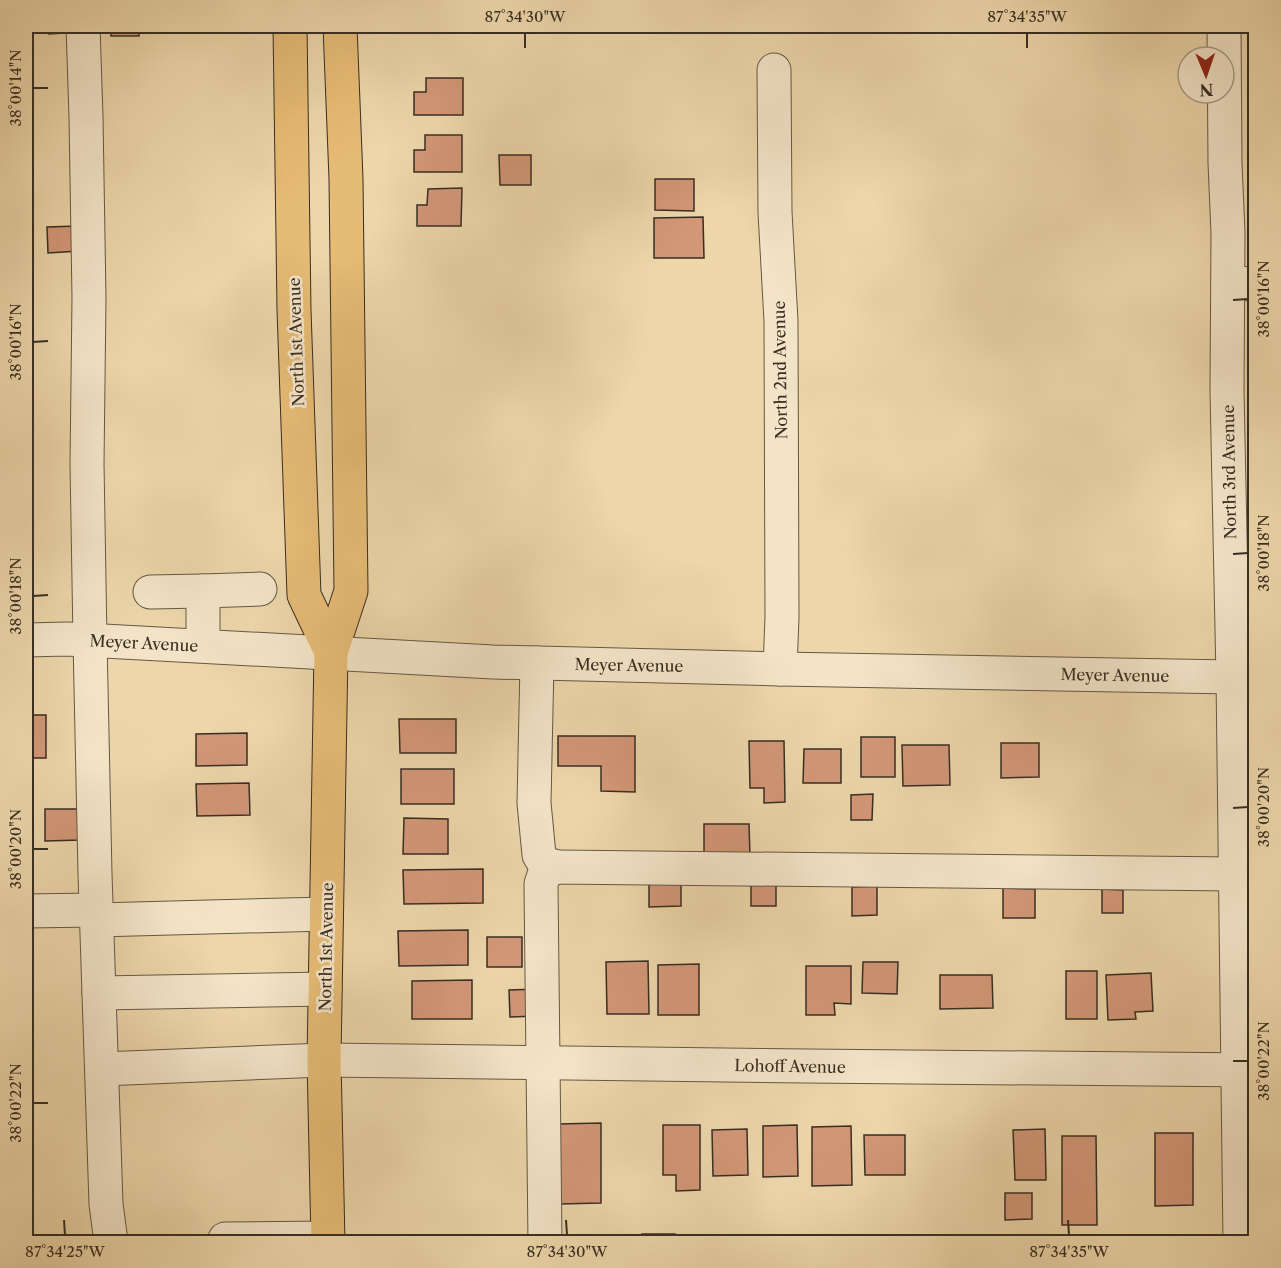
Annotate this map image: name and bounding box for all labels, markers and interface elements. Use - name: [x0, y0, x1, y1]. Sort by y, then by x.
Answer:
- text: 87°34'30"W: [485, 7, 566, 26]
- text: 87°34'35"W: [987, 7, 1067, 26]
- north arrow: [1176, 45, 1236, 105]
- text: 38°00'14"N: [6, 49, 25, 127]
- text: N: [1199, 80, 1214, 100]
- text: 38°00'16"N: [1254, 260, 1273, 338]
- street label: North 1st Avenue: [284, 277, 308, 407]
- street label: North 2nd Avenue: [769, 300, 791, 440]
- text: 38°00'16"N: [6, 303, 25, 381]
- street label: North 3rd Avenue: [1218, 404, 1240, 540]
- text: 38°00'18"N: [1254, 514, 1273, 592]
- text: 38°00'18"N: [6, 557, 25, 635]
- street label: Meyer Avenue: [89, 630, 199, 656]
- street label: Meyer Avenue: [574, 654, 684, 676]
- street label: Meyer Avenue: [1060, 664, 1170, 686]
- text: 38°00'20"N: [1254, 767, 1273, 847]
- text: 38°00'20"N: [6, 809, 25, 889]
- street label: North 1st Avenue: [315, 882, 337, 1012]
- text: 38°00'22"N: [1254, 1021, 1273, 1101]
- street label: Lohoff Avenue: [734, 1055, 846, 1077]
- text: 38°00'22"N: [6, 1063, 25, 1143]
- text: 87°34'25"W: [25, 1242, 106, 1261]
- text: 87°34'30"W: [527, 1242, 608, 1261]
- text: 87°34'35"W: [1029, 1242, 1109, 1261]

